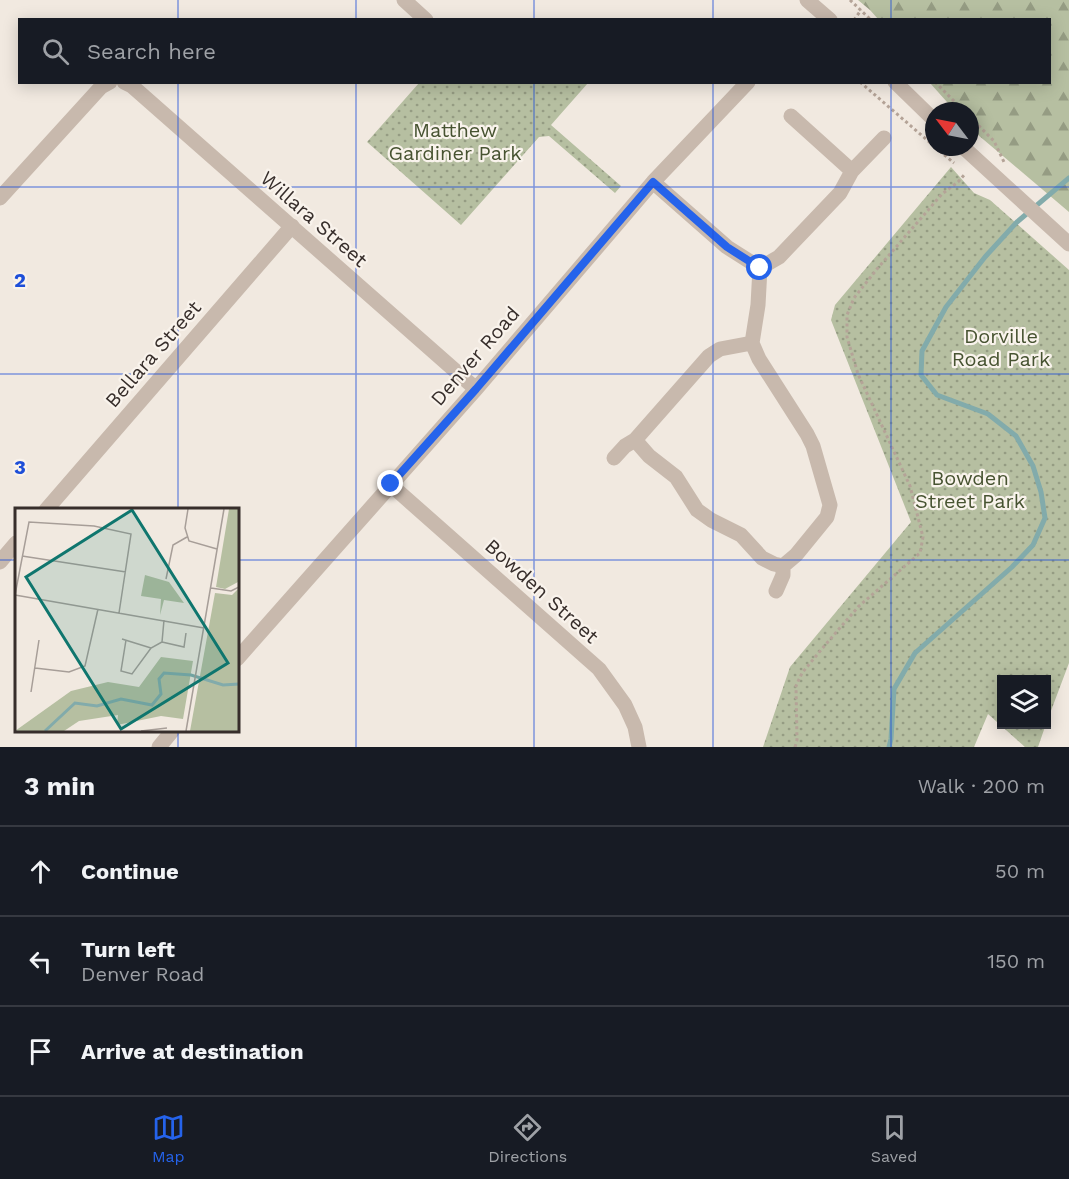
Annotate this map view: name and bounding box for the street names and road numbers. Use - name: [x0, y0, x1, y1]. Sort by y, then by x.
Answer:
- street label: Willara Street: [256, 166, 373, 272]
- street label: Bellara Street: [100, 295, 206, 412]
- street label: Denver Road: [425, 302, 525, 410]
- street label: Bowden Street: [480, 534, 604, 649]

